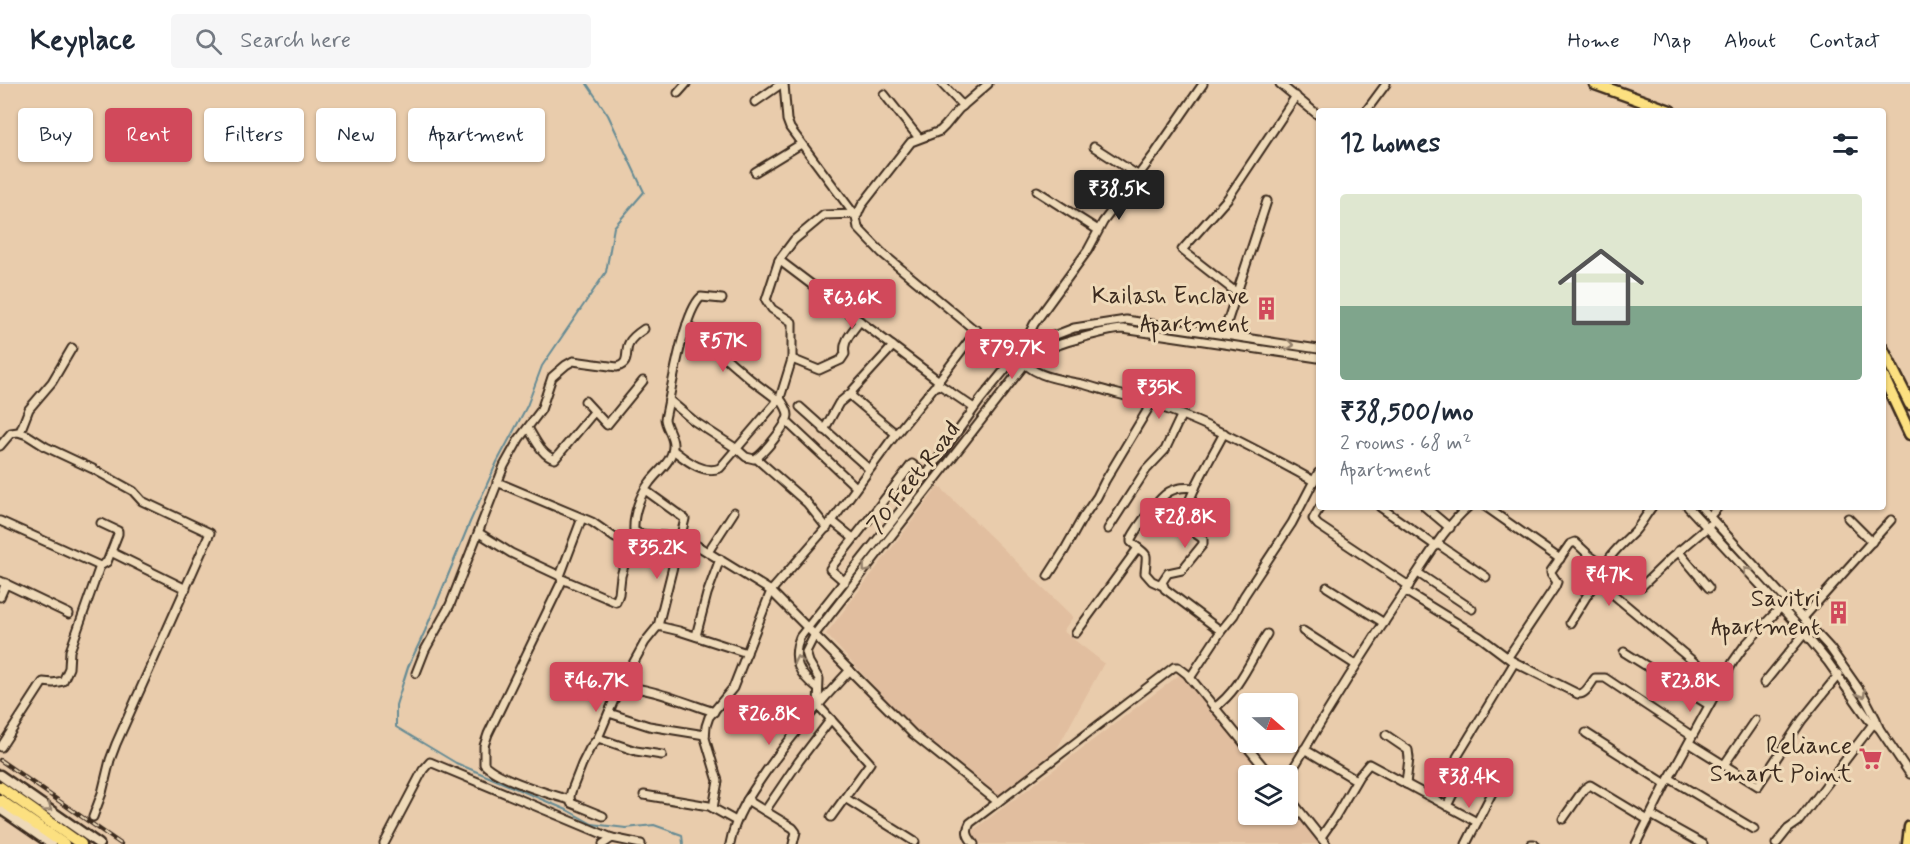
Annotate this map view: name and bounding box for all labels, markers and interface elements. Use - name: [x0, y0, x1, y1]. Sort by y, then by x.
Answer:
- search box: [171, 14, 591, 68]
- text: Keyplace: [30, 23, 135, 60]
- icon: search: [192, 25, 225, 58]
- text: Search here: [240, 27, 351, 55]
- text: Home: [1568, 27, 1620, 55]
- text: Map: [1653, 27, 1691, 55]
- text: About: [1724, 27, 1776, 55]
- text: Contact: [1809, 27, 1880, 55]
- chip: Buy: [18, 108, 93, 162]
- chip: Rent: [105, 108, 192, 162]
- chip: Filters: [204, 108, 304, 162]
- chip: New: [316, 108, 396, 162]
- chip: Apartment: [408, 108, 545, 162]
- text: 12 homes: [1340, 127, 1440, 161]
- icon: filters: [1829, 128, 1862, 161]
- pin: ₹38.5K: [1070, 170, 1168, 221]
- text: ₹38.5K: [1088, 176, 1150, 203]
- icon: home: [1547, 233, 1655, 341]
- pin: ₹63.6K: [803, 279, 901, 330]
- place label: Kailash Enclave Apartment: [1092, 281, 1249, 343]
- text: ₹63.6K: [823, 285, 881, 312]
- building icon: Kailash Enclave Apartment: [1254, 296, 1280, 322]
- pin: ₹57K: [687, 322, 759, 373]
- text: ₹57K: [699, 328, 747, 355]
- pin: ₹79.7K: [963, 329, 1061, 380]
- text: ₹79.7K: [979, 335, 1045, 362]
- one-way arrow: [1285, 339, 1294, 351]
- pin: ₹35K: [1123, 369, 1195, 420]
- text: ₹35K: [1136, 375, 1182, 402]
- text: ₹38,500/mo: [1340, 396, 1473, 430]
- street label: 70 Feet Road: [861, 415, 968, 540]
- text: 2 rooms · 68 m²: [1340, 430, 1471, 457]
- text: Apartment: [1340, 457, 1431, 484]
- pin: ₹28.8K: [1136, 498, 1234, 549]
- text: ₹28.8K: [1154, 504, 1216, 531]
- pin: ₹35.2K: [608, 529, 706, 580]
- text: ₹35.2K: [627, 535, 687, 562]
- pin: ₹47K: [1573, 556, 1645, 607]
- one-way arrow: [863, 562, 874, 573]
- text: ₹47K: [1585, 562, 1633, 589]
- one-way arrow: [1743, 567, 1754, 578]
- place label: Savitri Apartment: [1711, 584, 1820, 646]
- building icon: Savitri Apartment: [1825, 599, 1851, 625]
- one-way arrow: [792, 655, 805, 665]
- pin: ₹46.7K: [547, 662, 645, 713]
- pin: ₹23.8K: [1641, 662, 1739, 713]
- text: ₹46.7K: [564, 668, 628, 695]
- text: ₹23.8K: [1660, 668, 1720, 695]
- one-way arrow: [1855, 688, 1867, 698]
- north arrow: [1238, 693, 1298, 753]
- map controls: [1238, 693, 1298, 825]
- pin: ₹26.8K: [720, 695, 818, 746]
- text: ₹26.8K: [738, 701, 800, 728]
- place label: Reliance Smart Point: [1710, 731, 1852, 790]
- supermarket icon: Reliance Smart Point: [1857, 746, 1883, 772]
- pin: ₹38.4K: [1420, 758, 1518, 809]
- text: ₹38.4K: [1438, 764, 1500, 791]
- button: layers: [1238, 765, 1298, 825]
- one-way arrow: [42, 801, 53, 812]

